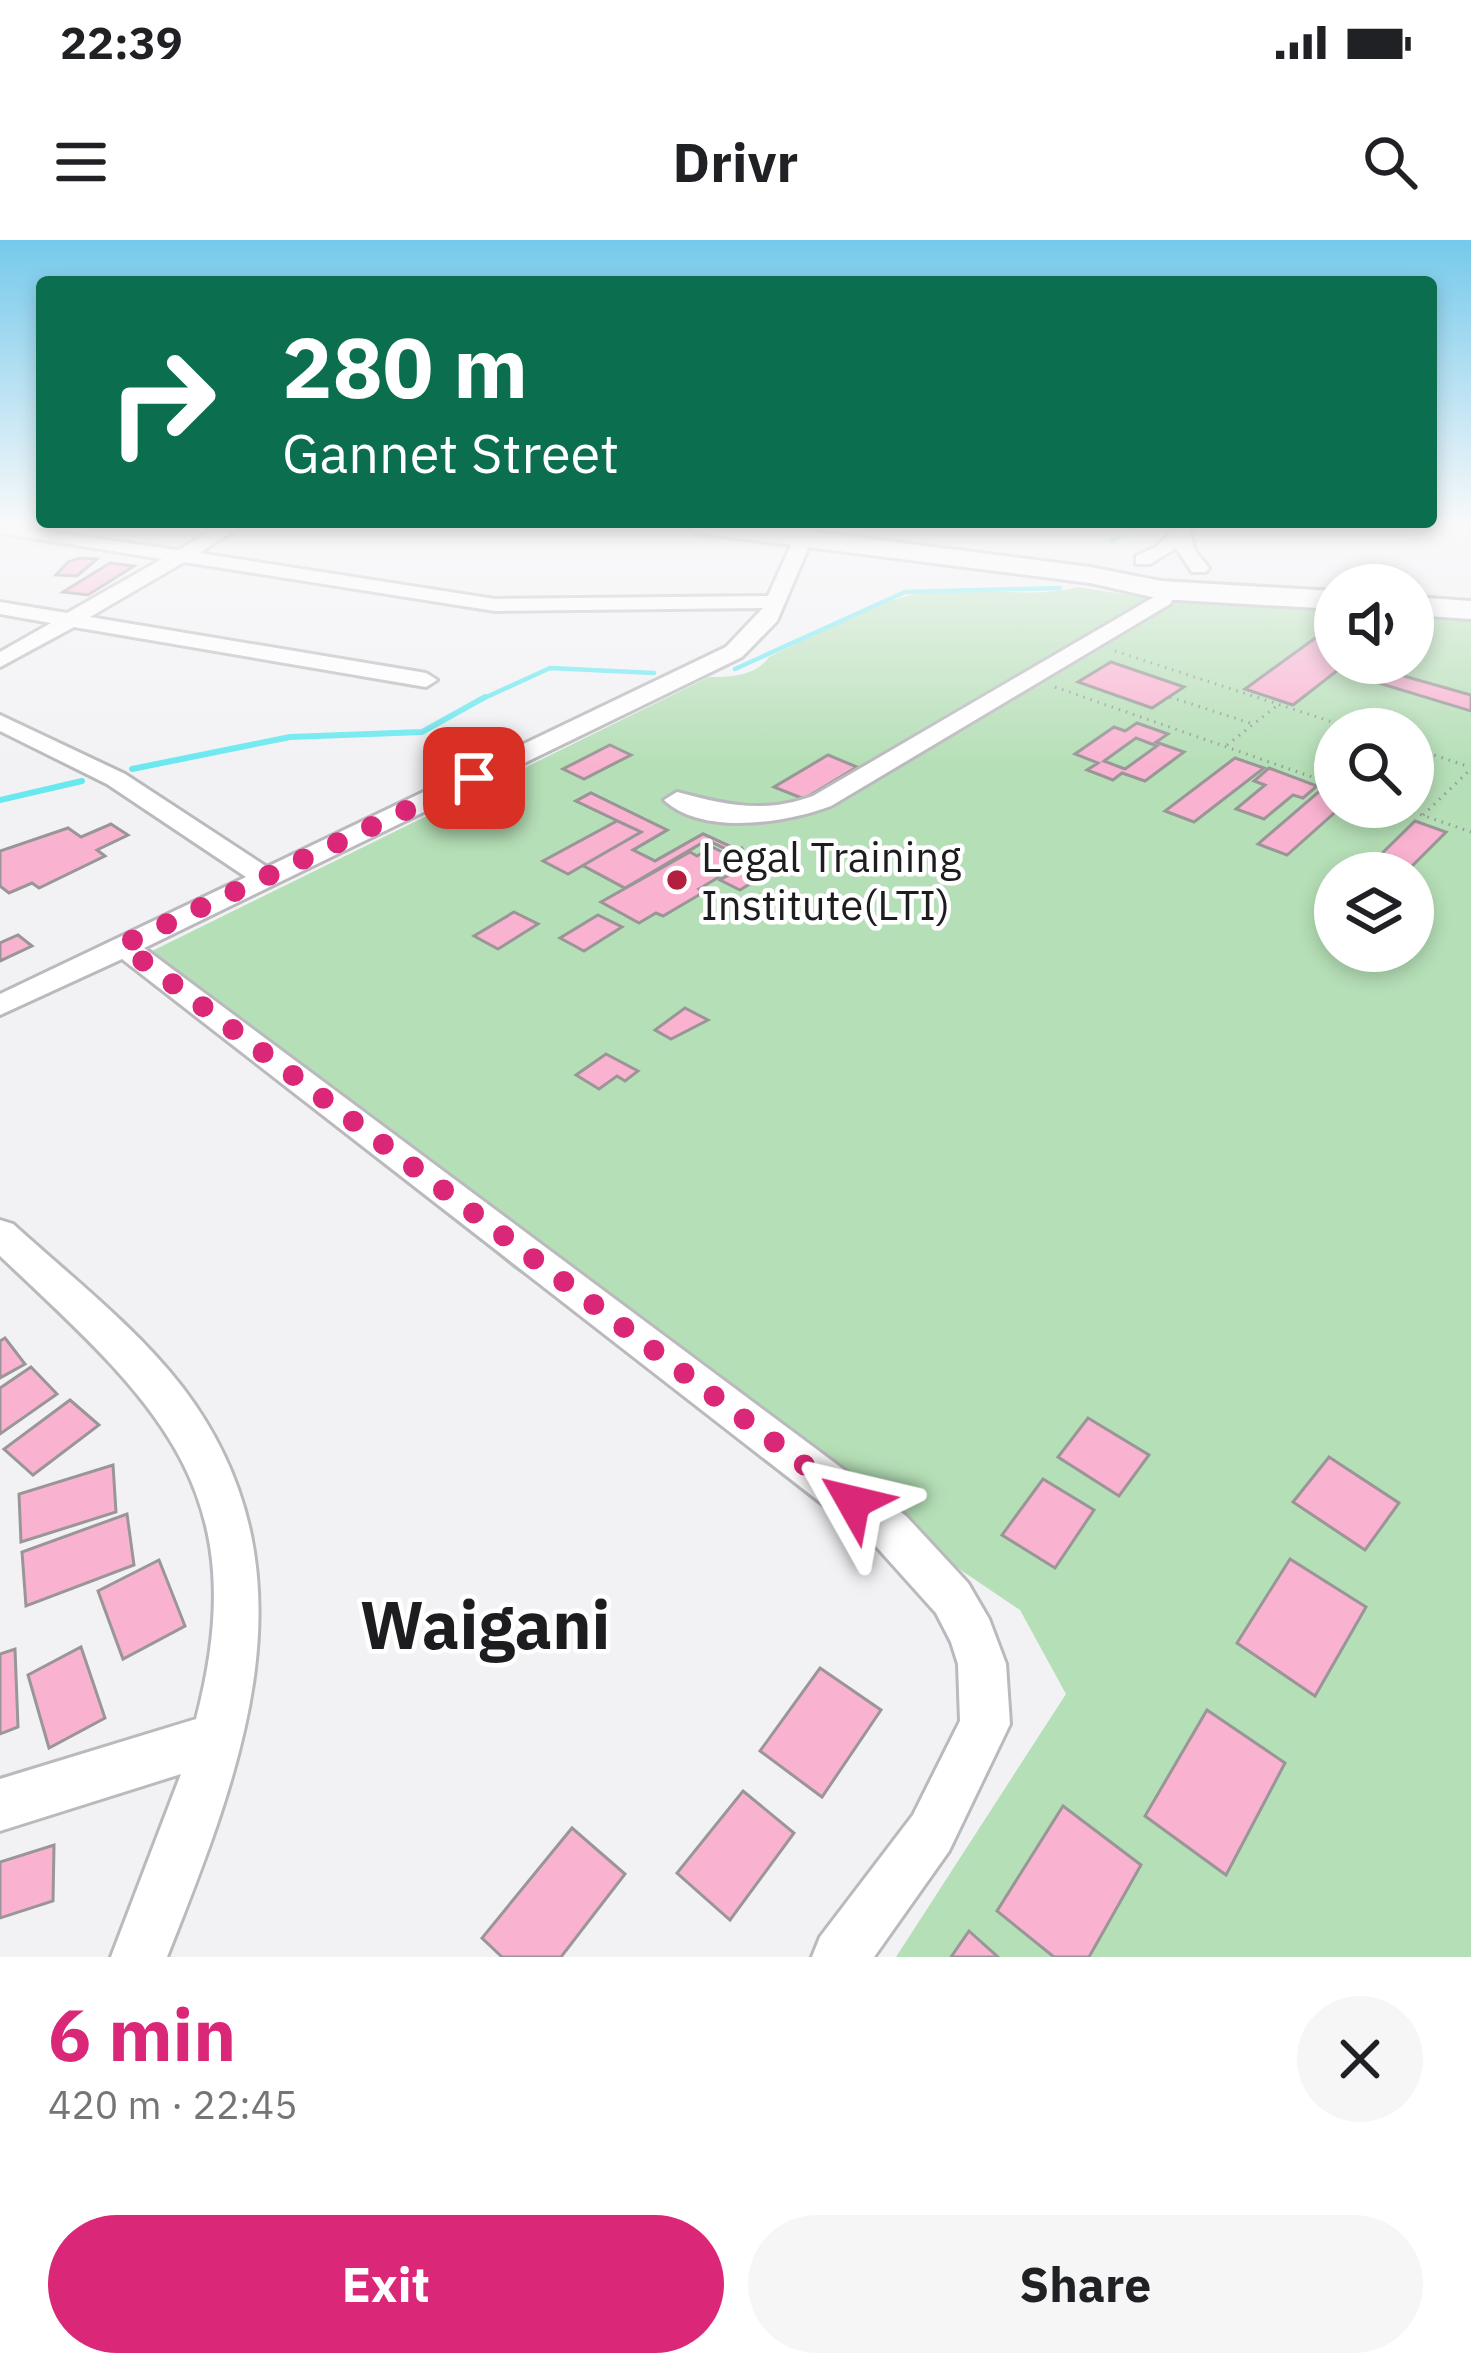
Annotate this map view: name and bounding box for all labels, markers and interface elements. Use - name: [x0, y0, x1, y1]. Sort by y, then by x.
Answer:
- text: 22:39: [60, 13, 183, 71]
- text: Drivr: [673, 127, 798, 197]
- icon: menu: [48, 129, 114, 195]
- icon: search: [1357, 129, 1423, 195]
- text: 280 m: [282, 312, 528, 421]
- icon: right: [84, 324, 240, 480]
- text: Gannet Street: [282, 418, 619, 488]
- map controls: [1314, 564, 1434, 972]
- button: sound: [1314, 564, 1434, 684]
- button: search: [1314, 708, 1434, 828]
- pin: [423, 727, 525, 829]
- icon: arrive: [441, 745, 507, 811]
- place label: Legal Training Institute(LTI): [701, 829, 961, 932]
- button: layers: [1314, 852, 1434, 972]
- marker: Legal Training Institute(LTI): [664, 867, 690, 893]
- position arrow: [790, 1439, 916, 1565]
- district label: Waigani: [360, 1581, 610, 1667]
- text: 6 min: [48, 1987, 236, 2081]
- button: close: [1297, 1996, 1423, 2122]
- text: 420 m · 22:45: [48, 2079, 298, 2130]
- button: Exit: [48, 2215, 724, 2353]
- button: Share: [748, 2215, 1423, 2353]

